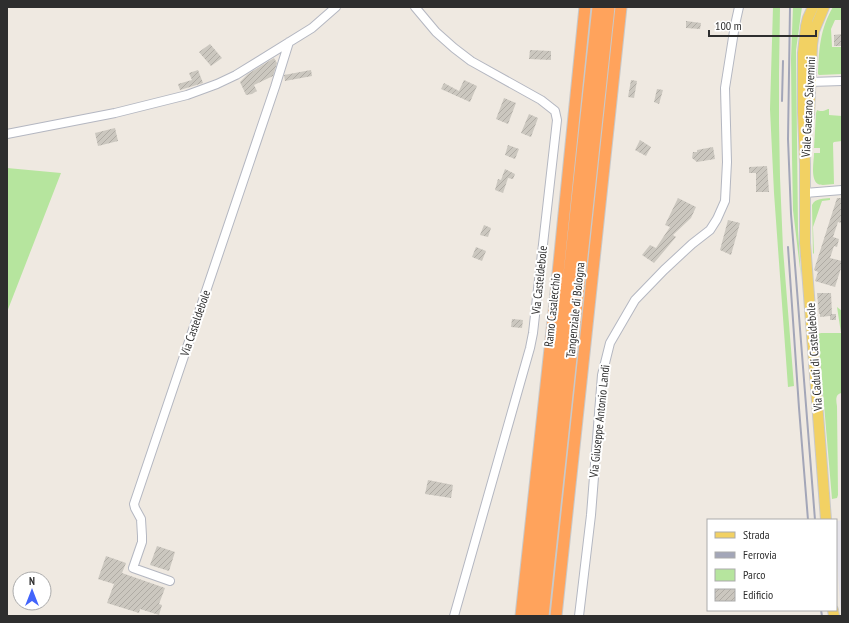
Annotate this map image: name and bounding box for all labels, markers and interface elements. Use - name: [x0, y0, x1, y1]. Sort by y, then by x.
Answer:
- scale bar: [709, 12, 816, 38]
- text: 100 m: [715, 18, 742, 33]
- street label: Viale Gaetano Salvemini: [798, 56, 818, 159]
- street label: Via Casteldebole: [528, 245, 550, 316]
- street label: Tangenziale di Bologna: [563, 261, 588, 359]
- street label: Ramo Casalecchio: [541, 272, 563, 348]
- street label: Via Casteldebole: [176, 288, 213, 359]
- street label: Via Caduti di Casteldebole: [803, 302, 825, 413]
- street label: Via Giuseppe Antonio Landi: [586, 364, 612, 479]
- legend: [707, 519, 837, 611]
- text: Strada: [743, 527, 770, 542]
- text: Ferrovia: [743, 547, 777, 562]
- text: Parco: [743, 567, 765, 582]
- north arrow: [12, 571, 52, 611]
- text: N: [29, 574, 35, 588]
- text: Edificio: [743, 587, 773, 602]

